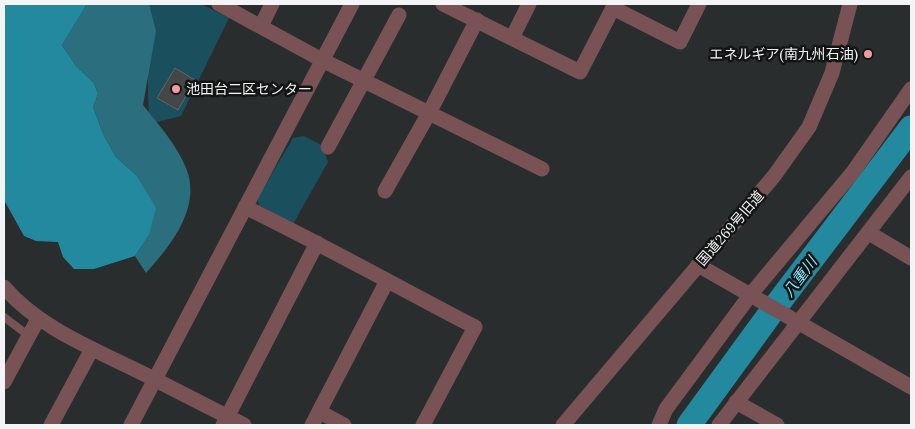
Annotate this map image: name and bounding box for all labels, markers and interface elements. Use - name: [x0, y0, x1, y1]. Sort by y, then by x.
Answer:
- place label: エネルギア(南九州石油): [709, 45, 858, 63]
- marker: エネルギア(南九州石油): [862, 48, 874, 60]
- place label: 池田台二区センター: [186, 80, 312, 98]
- marker: 池田台二区センター: [170, 83, 182, 95]
- street label: 国道269号旧道: [692, 187, 768, 269]
- water label: 八重川: [778, 251, 822, 300]

